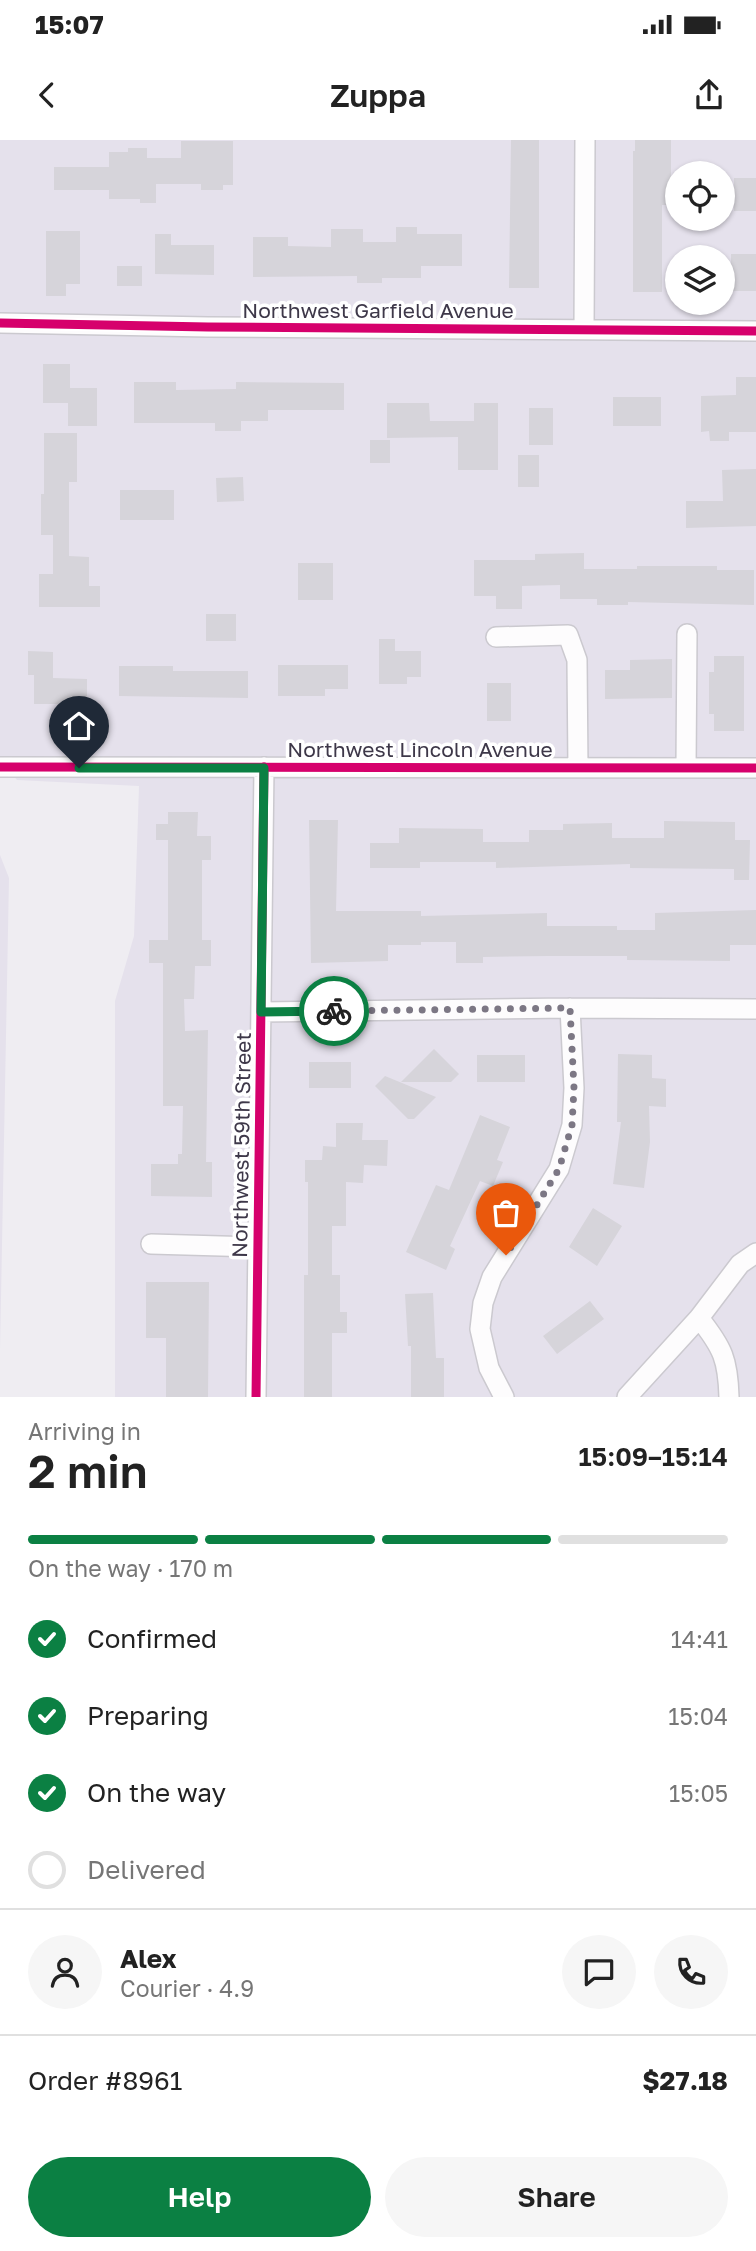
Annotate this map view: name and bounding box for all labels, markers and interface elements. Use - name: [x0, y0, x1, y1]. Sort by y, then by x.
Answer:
- text: 15:07: [35, 9, 104, 40]
- icon: back: [28, 76, 66, 114]
- text: Zuppa: [330, 76, 426, 114]
- icon: share: [690, 76, 728, 114]
- map controls: [665, 161, 735, 315]
- button: locate: [665, 161, 735, 231]
- button: layers: [665, 245, 735, 315]
- street label: Northwest Garfield Avenue: [242, 297, 514, 323]
- pin: [49, 696, 109, 768]
- icon: home: [60, 707, 98, 745]
- street label: Northwest Lincoln Avenue: [287, 736, 553, 762]
- courier: [299, 976, 369, 1046]
- icon: bike: [315, 992, 353, 1030]
- street label: Northwest 59th Street: [226, 1032, 256, 1258]
- pin: [476, 1183, 536, 1255]
- icon: bag: [487, 1194, 525, 1232]
- text: Arriving in: [28, 1417, 141, 1445]
- text: 15:09–15:14: [578, 1441, 728, 1472]
- text: 2 min: [28, 1443, 148, 1498]
- text: On the way · 170 m: [28, 1554, 233, 1582]
- icon: check: [28, 1620, 66, 1658]
- text: Confirmed: [87, 1623, 217, 1654]
- text: 14:41: [671, 1625, 728, 1653]
- icon: check: [28, 1697, 66, 1735]
- text: Preparing: [87, 1700, 209, 1731]
- text: 15:04: [668, 1702, 728, 1730]
- icon: check: [28, 1774, 66, 1812]
- text: On the way: [87, 1777, 226, 1808]
- text: 15:05: [669, 1779, 728, 1807]
- text: Delivered: [87, 1854, 206, 1885]
- button: person: [28, 1935, 102, 2009]
- button: chat: [562, 1935, 636, 2009]
- button: phone: [654, 1935, 728, 2009]
- text: Alex: [120, 1943, 177, 1974]
- text: Courier · 4.9: [120, 1974, 254, 2002]
- text: Order #8961: [28, 2065, 182, 2096]
- text: $27.18: [642, 2065, 728, 2096]
- button: Help: [28, 2157, 371, 2237]
- button: Share: [385, 2157, 728, 2237]

